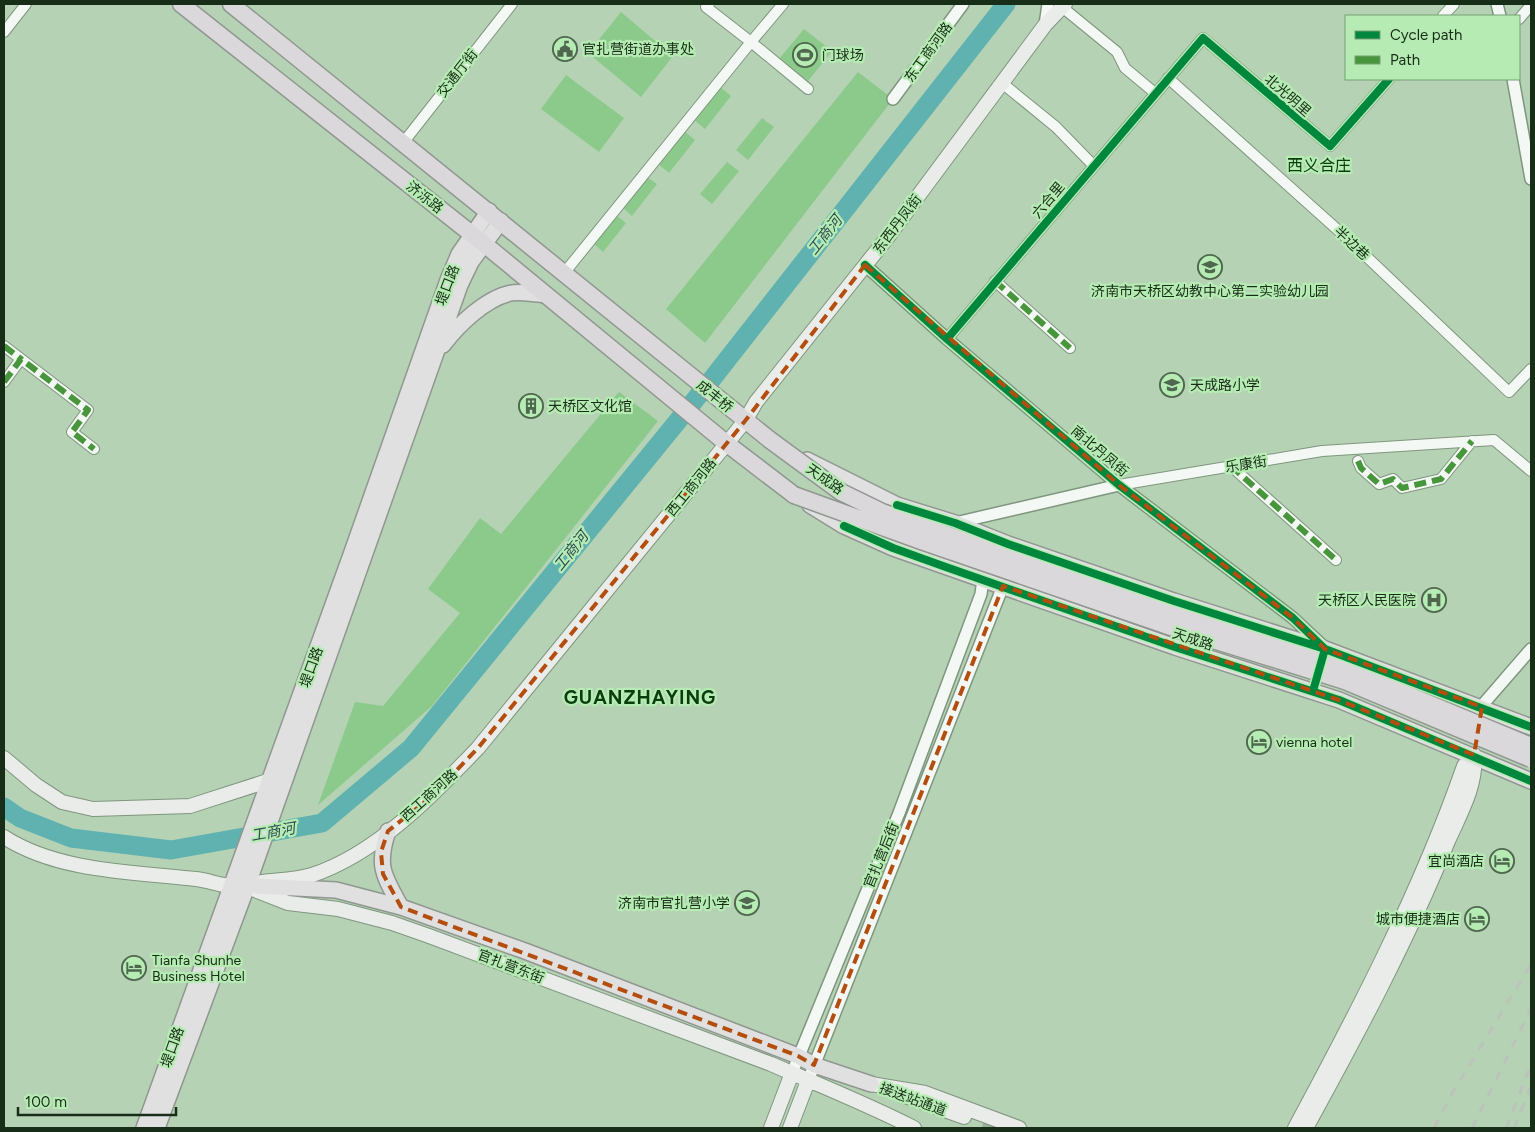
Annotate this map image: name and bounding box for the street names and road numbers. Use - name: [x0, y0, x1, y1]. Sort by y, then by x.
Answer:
- street label: 东工商河路: [901, 19, 956, 86]
- street label: 交通厅街: [433, 46, 481, 101]
- street label: 北光明里: [1261, 71, 1314, 120]
- street label: 济泺路: [403, 178, 446, 217]
- street label: 六合里: [1028, 179, 1068, 222]
- street label: 东西丹凤街: [870, 191, 925, 257]
- street label: 半边巷: [1331, 223, 1373, 264]
- street label: 堤口路: [432, 263, 463, 308]
- street label: 成丰桥: [693, 377, 736, 416]
- street label: 南北丹凤街: [1067, 422, 1132, 480]
- street label: 乐康街: [1224, 453, 1268, 476]
- street label: 西工商河路: [663, 455, 720, 520]
- street label: 天成路: [803, 460, 847, 498]
- street label: 天成路: [1170, 625, 1215, 654]
- street label: 堤口路: [296, 645, 327, 690]
- street label: 西工商河路: [398, 766, 461, 825]
- street label: 官扎营后街: [860, 820, 902, 891]
- street label: 官扎营东街: [475, 946, 547, 987]
- street label: 堤口路: [157, 1025, 188, 1070]
- street label: 接送站通道: [877, 1080, 949, 1119]

